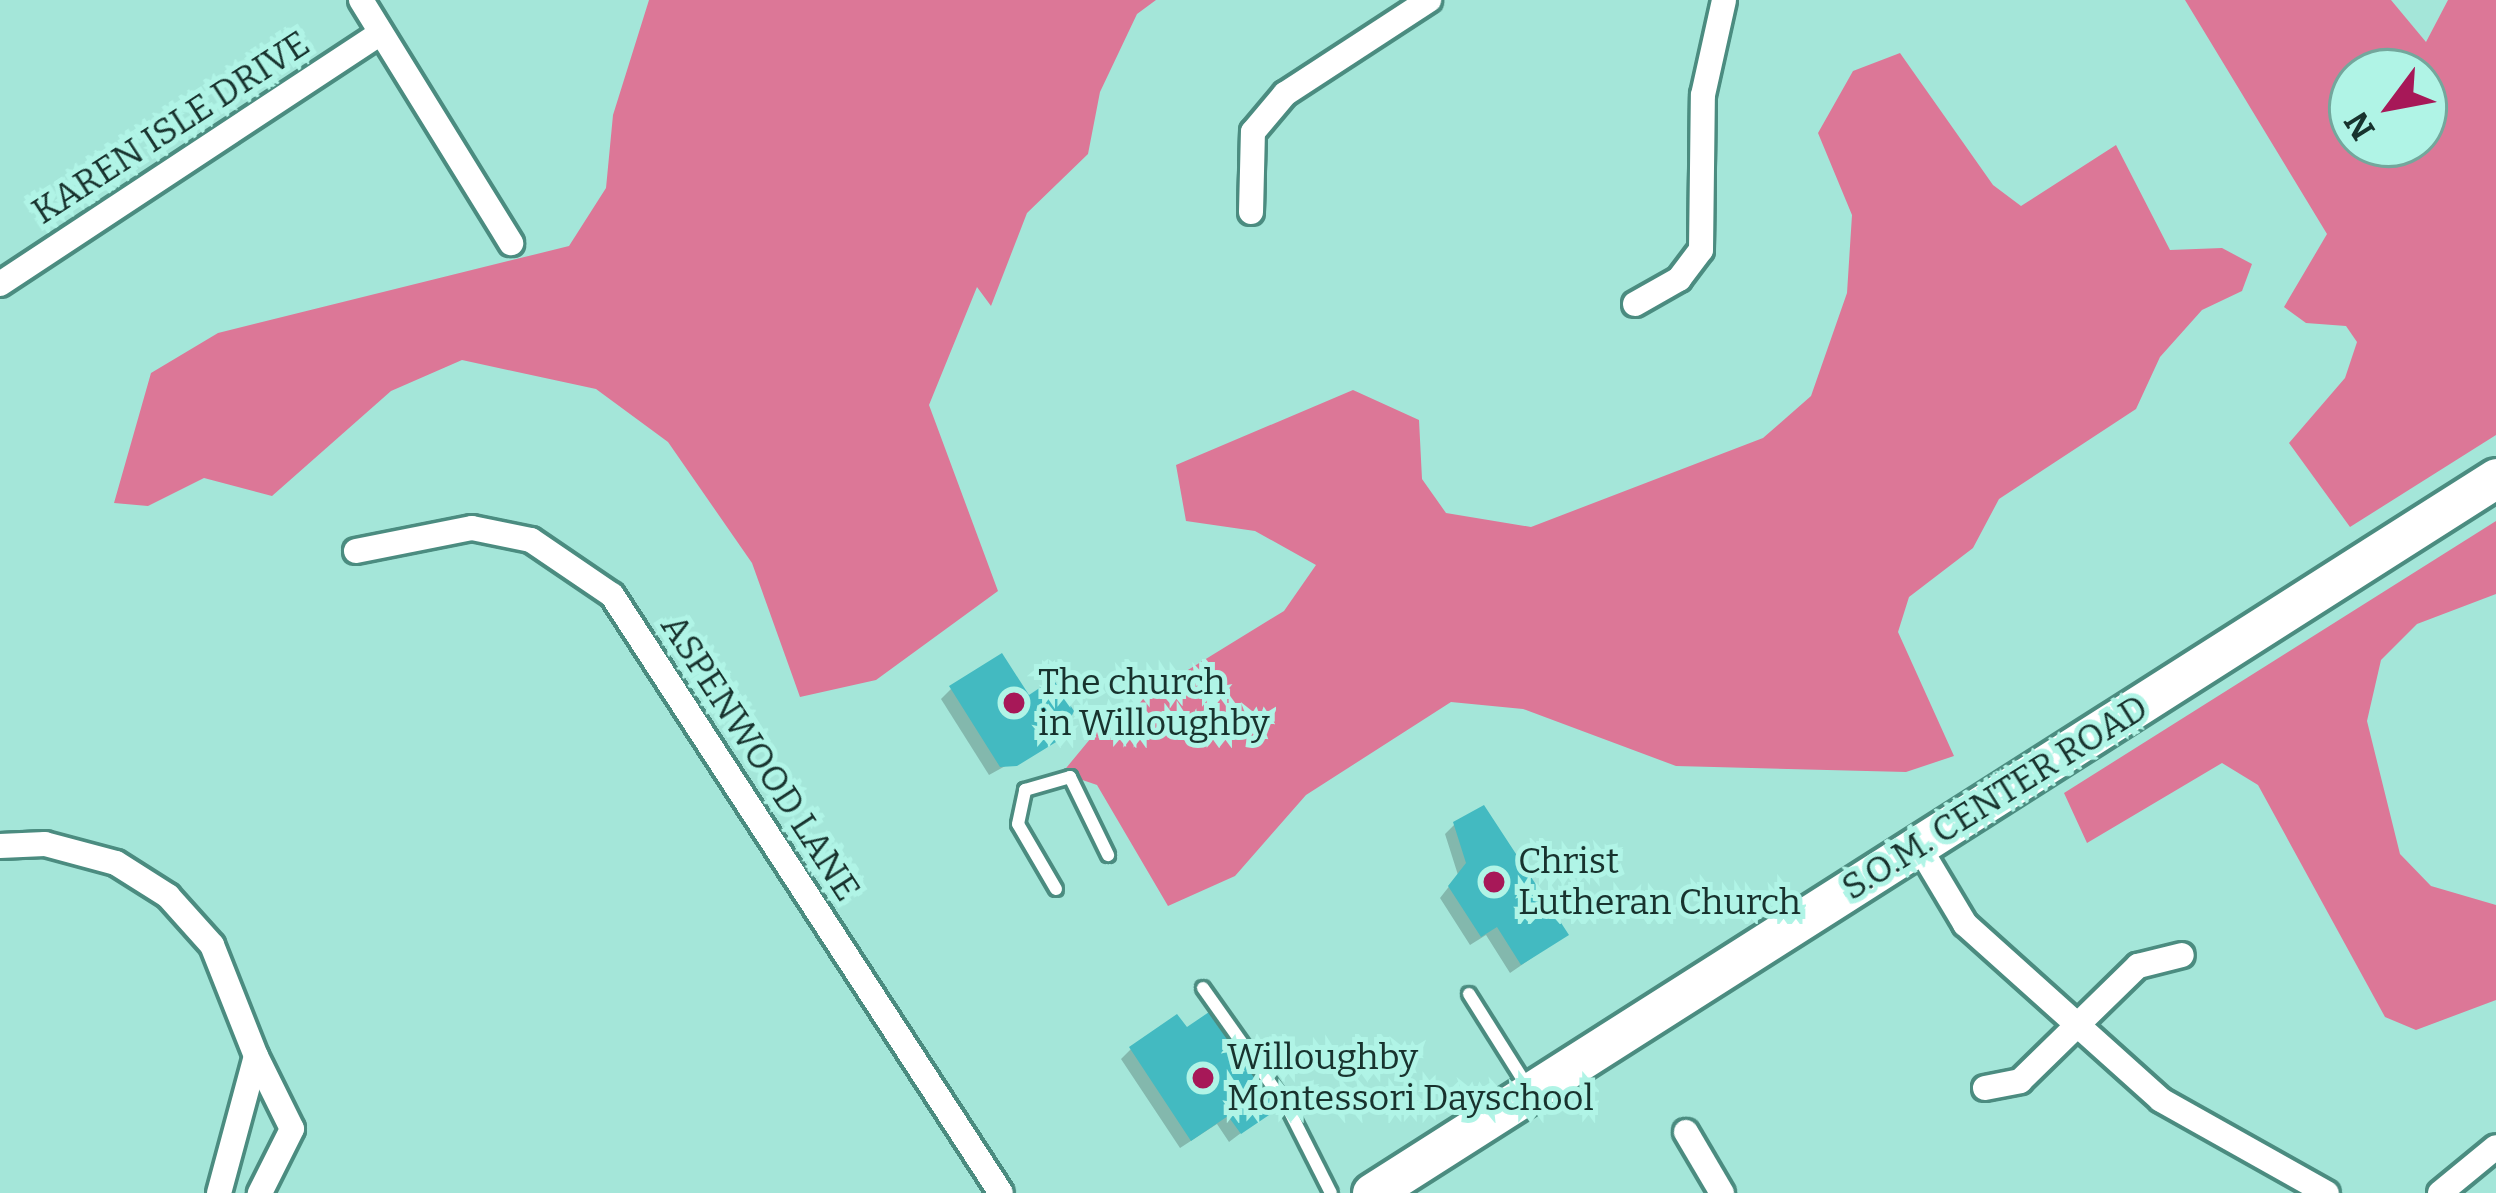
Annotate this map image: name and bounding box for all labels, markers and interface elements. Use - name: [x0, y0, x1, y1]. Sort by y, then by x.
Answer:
- street label: KAREN ISLE DRIVE: [24, 22, 318, 234]
- north arrow: [2328, 48, 2448, 168]
- text: N: [2336, 104, 2384, 147]
- street label: ASPENWOOD LANE: [651, 607, 869, 909]
- place label: The church in Willoughby: [1038, 660, 1270, 745]
- street label: S.O.M. CENTER ROAD: [1834, 686, 2156, 910]
- marker: The church in Willoughby: [1001, 690, 1027, 716]
- place label: Christ Lutheran Church: [1518, 839, 1801, 924]
- marker: Christ Lutheran Church: [1481, 869, 1507, 895]
- place label: Willoughby Montessori Dayschool: [1227, 1035, 1594, 1120]
- marker: Willoughby Montessori Dayschool: [1190, 1065, 1216, 1091]

